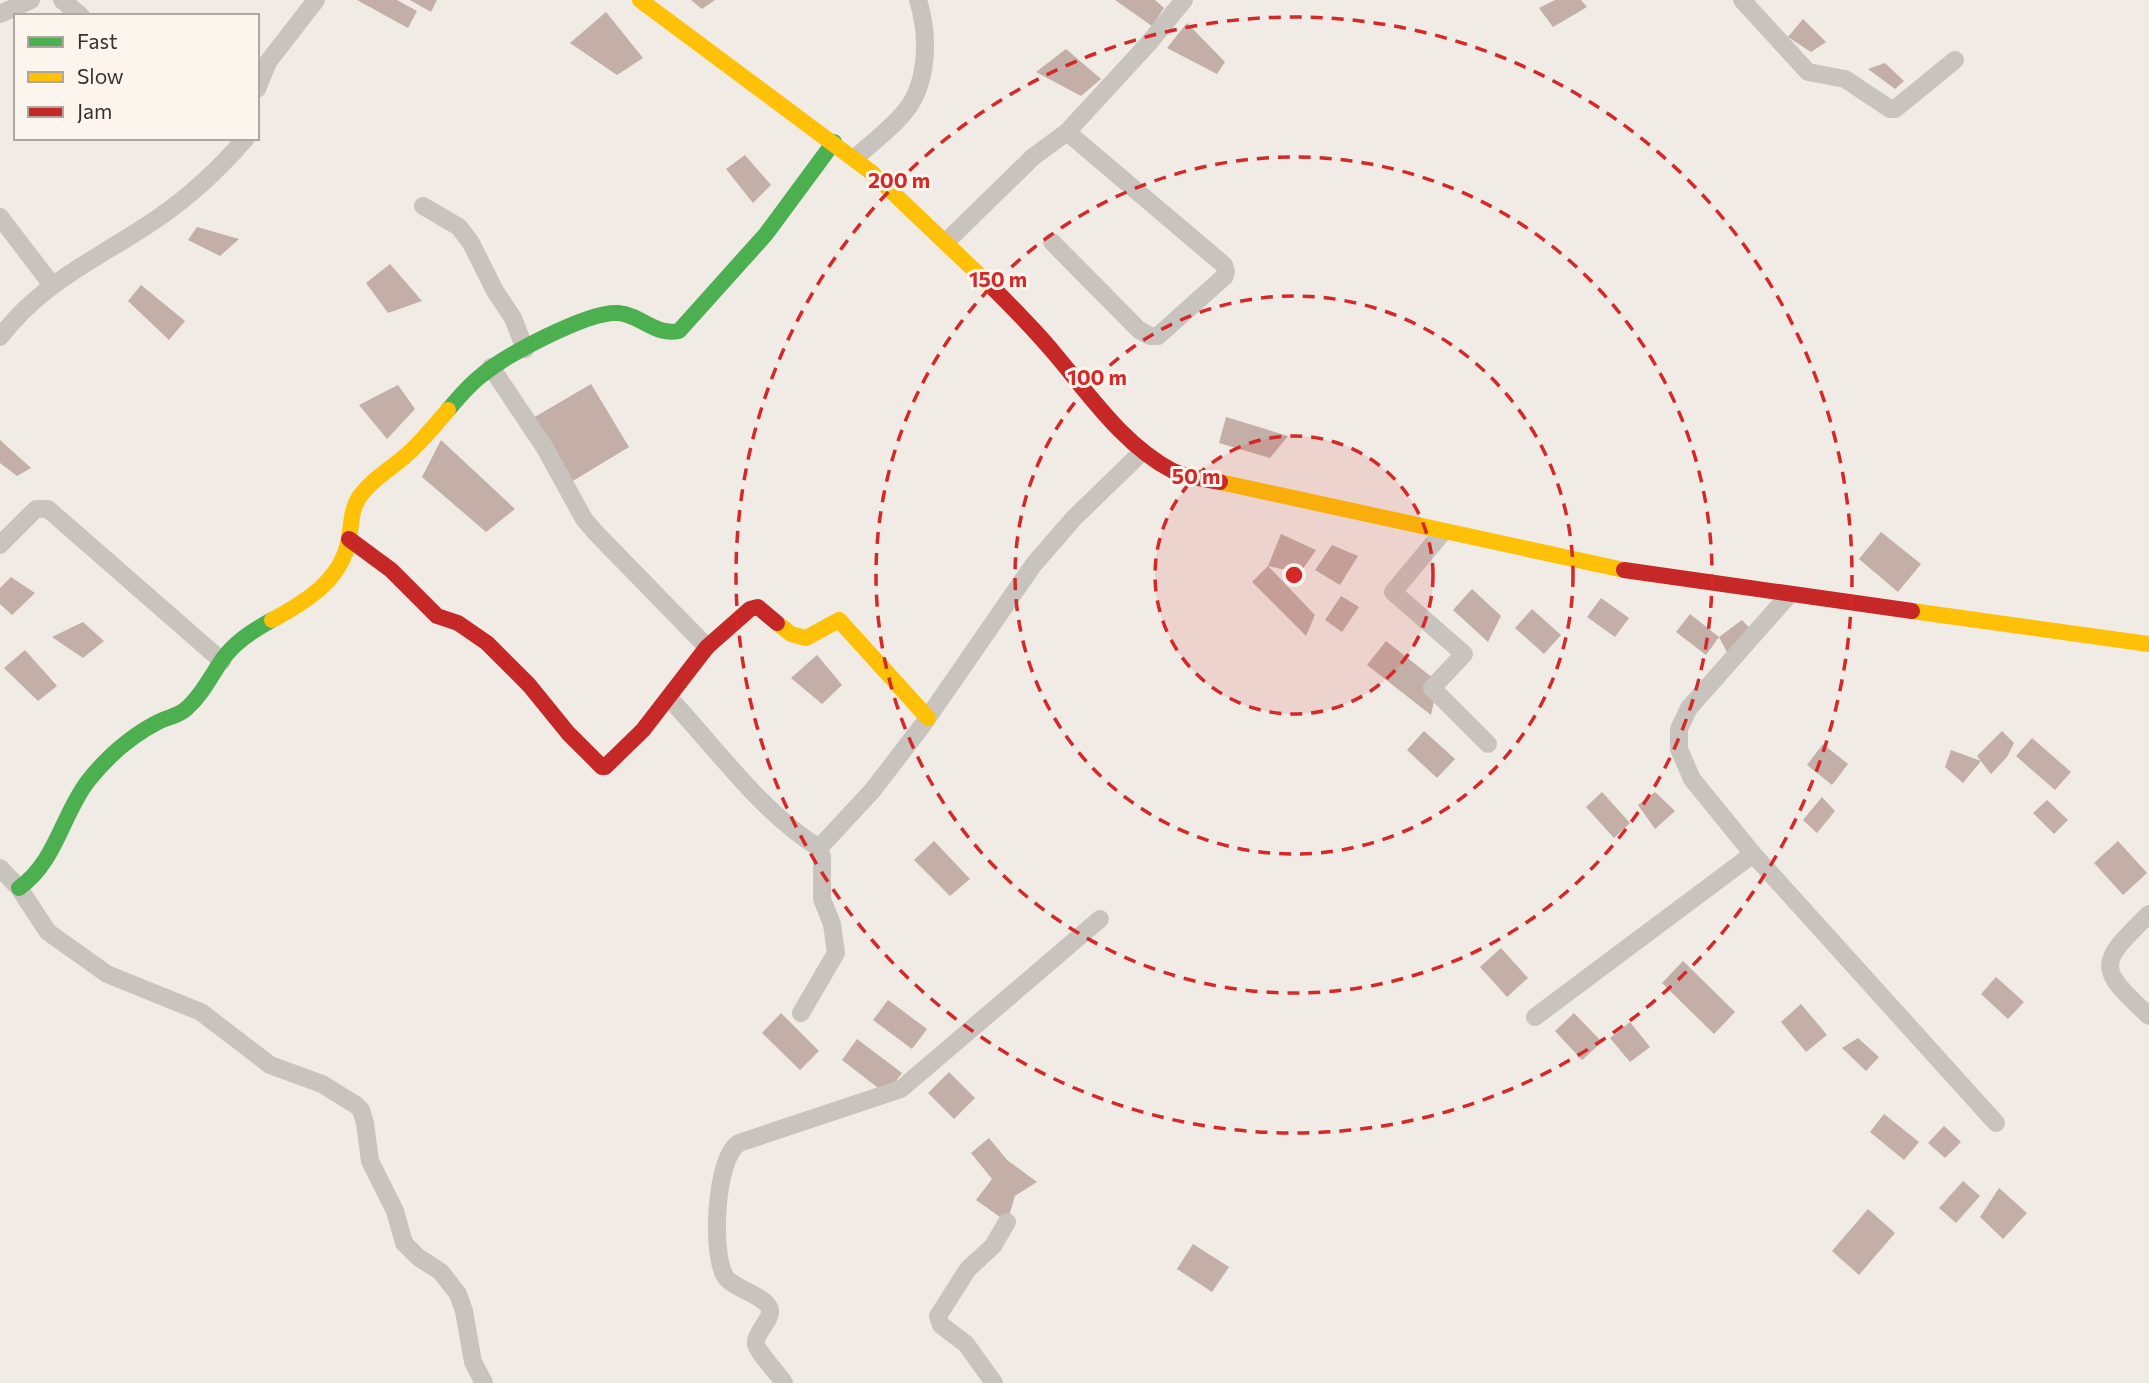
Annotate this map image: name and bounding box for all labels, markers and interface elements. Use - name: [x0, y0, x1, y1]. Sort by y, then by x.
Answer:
- legend: [14, 14, 259, 140]
- text: Fast: [77, 28, 118, 53]
- text: Slow: [77, 63, 124, 88]
- text: Jam: [77, 98, 112, 123]
- text: 200 m: [868, 167, 930, 192]
- text: 150 m: [969, 266, 1027, 291]
- text: 100 m: [1067, 364, 1127, 389]
- text: 50 m: [1172, 463, 1220, 488]
- centre of rings: [1282, 563, 1306, 587]

